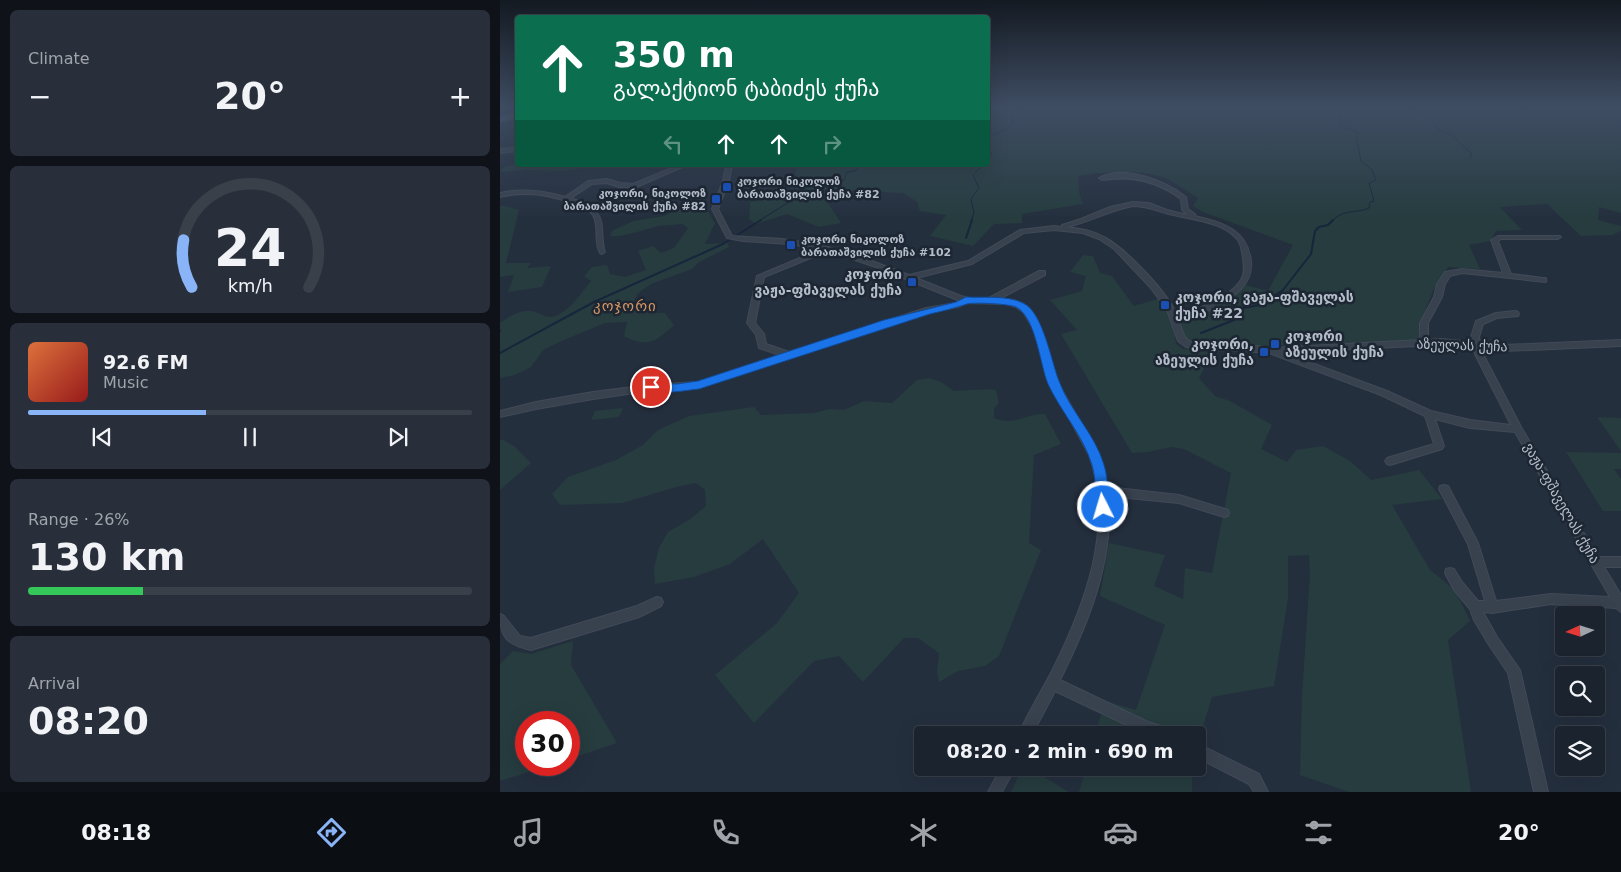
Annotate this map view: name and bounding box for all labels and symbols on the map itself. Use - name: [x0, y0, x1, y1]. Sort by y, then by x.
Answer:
- place label: კოჯორი ნიკოლოზ ბარათაშვილის ქუჩა #82: [737, 175, 880, 201]
- marker: კოჯორი ნიკოლოზ ბარათაშვილის ქუჩა #82: [721, 181, 733, 193]
- place label: კოჯორი, ნიკოლოზ ბარათაშვილის ქუჩა #82: [563, 187, 706, 213]
- marker: კოჯორი, ნიკოლოზ ბარათაშვილის ქუჩა #82: [710, 193, 722, 205]
- place label: კოჯორი ნიკოლოზ ბარათაშვილის ქუჩა #102: [801, 233, 951, 259]
- marker: კოჯორი ნიკოლოზ ბარათაშვილის ქუჩა #102: [785, 239, 797, 251]
- place label: კოჯორი ვაჟა-ფშაველას ქუჩა: [754, 266, 902, 298]
- marker: კოჯორი ვაჟა-ფშაველას ქუჩა: [906, 276, 918, 288]
- place label: კოჯორი, ვაჟა-ფშაველას ქუჩა #22: [1175, 289, 1354, 321]
- district label: კოჯორი: [593, 297, 657, 315]
- marker: კოჯორი, ვაჟა-ფშაველას ქუჩა #22: [1159, 299, 1171, 311]
- place label: კოჯორი აზეულის ქუჩა: [1285, 328, 1384, 360]
- street label: აზეულას ქუჩა: [1416, 335, 1508, 355]
- place label: კოჯორი, აზეულის ქუჩა: [1155, 336, 1254, 368]
- marker: კოჯორი აზეულის ქუჩა: [1269, 338, 1281, 350]
- marker: კოჯორი, აზეულის ქუჩა: [1258, 346, 1270, 358]
- pin: [630, 366, 672, 408]
- street label: ვაჟა-ფშაველას ქუჩა: [1521, 440, 1603, 566]
- position arrow: [1076, 480, 1128, 532]
- north arrow: [1555, 606, 1605, 656]
- speed limit sign: 30: [515, 711, 580, 776]

